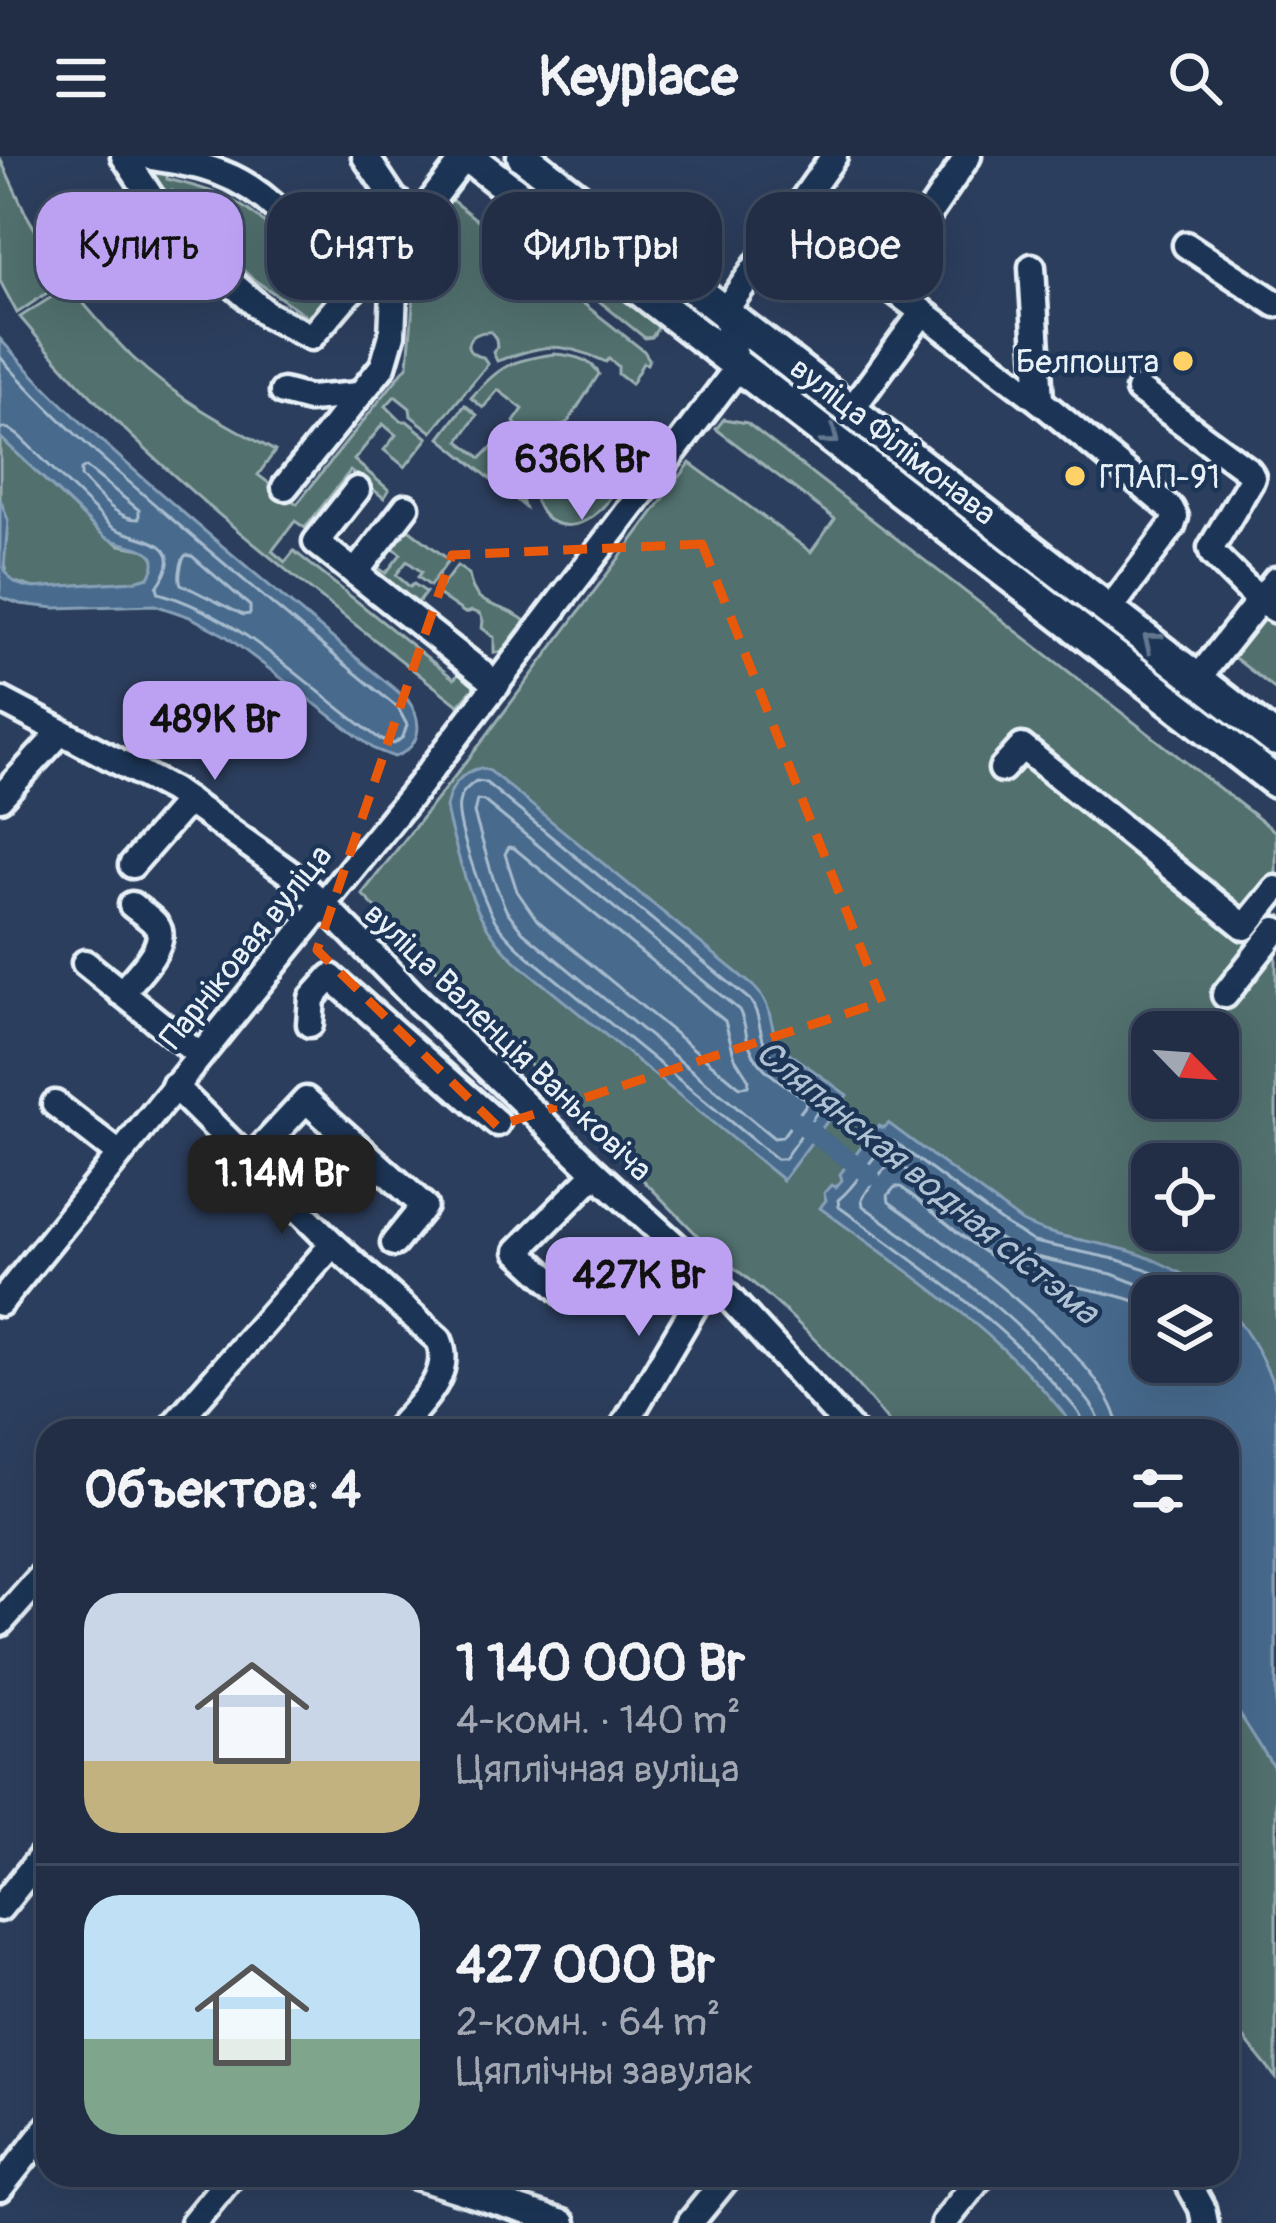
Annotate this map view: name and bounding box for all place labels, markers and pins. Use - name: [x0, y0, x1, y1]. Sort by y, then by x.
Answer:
- place label: Белпошта: [1016, 342, 1159, 383]
- marker: Белпошта: [1170, 348, 1196, 374]
- pin: 636K Br: [471, 421, 693, 523]
- place label: ГПАП-91: [1099, 457, 1220, 498]
- marker: ГПАП-91: [1062, 463, 1088, 489]
- pin: 489K Br: [104, 681, 326, 783]
- pin: 1.14M Br: [158, 1135, 406, 1237]
- pin: 427K Br: [528, 1237, 750, 1339]

